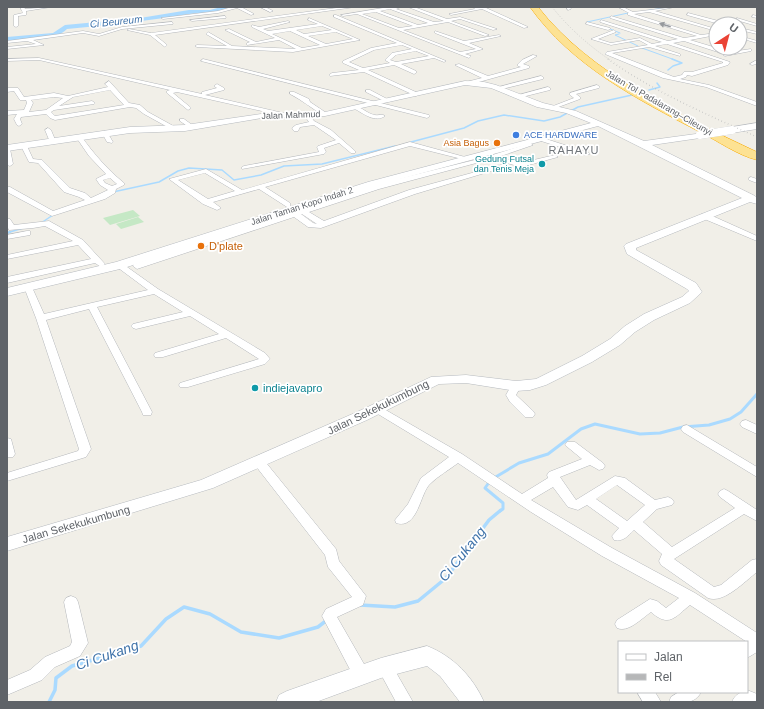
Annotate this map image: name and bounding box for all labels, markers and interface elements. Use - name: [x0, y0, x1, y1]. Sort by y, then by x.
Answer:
- water label: Ci Beureum: [89, 13, 143, 30]
- north arrow: [708, 16, 748, 56]
- text: U: [727, 21, 741, 35]
- one-way arrow: [659, 22, 671, 28]
- street label: Jalan Tol Padalarang–Cileunyi: [604, 68, 714, 138]
- street label: Jalan Mahmud: [261, 109, 321, 121]
- marker: ACE HARDWARE: [511, 130, 521, 140]
- place label: ACE HARDWARE: [524, 130, 597, 140]
- place label: Asia Bagus: [443, 138, 489, 148]
- marker: Asia Bagus: [492, 138, 502, 148]
- district label: RAHAYU: [548, 144, 600, 156]
- place label: Gedung Futsal dan Tenis Meja: [474, 154, 534, 174]
- marker: Gedung Futsal dan Tenis Meja: [537, 159, 547, 169]
- street label: Jalan Taman Kopo Indah 2: [250, 185, 354, 227]
- place label: D'plate: [209, 240, 243, 252]
- marker: D'plate: [196, 241, 206, 251]
- street label: Jalan Sekekukumbung: [325, 377, 431, 437]
- place label: indiejavapro: [263, 382, 322, 394]
- marker: indiejavapro: [250, 383, 260, 393]
- street label: Jalan Sekekukumbung: [21, 503, 131, 545]
- water label: Ci Cukang: [435, 523, 489, 584]
- water label: Ci Cukang: [73, 637, 141, 673]
- legend: [618, 641, 748, 693]
- text: Jalan: [654, 650, 683, 664]
- text: Rel: [654, 670, 672, 684]

